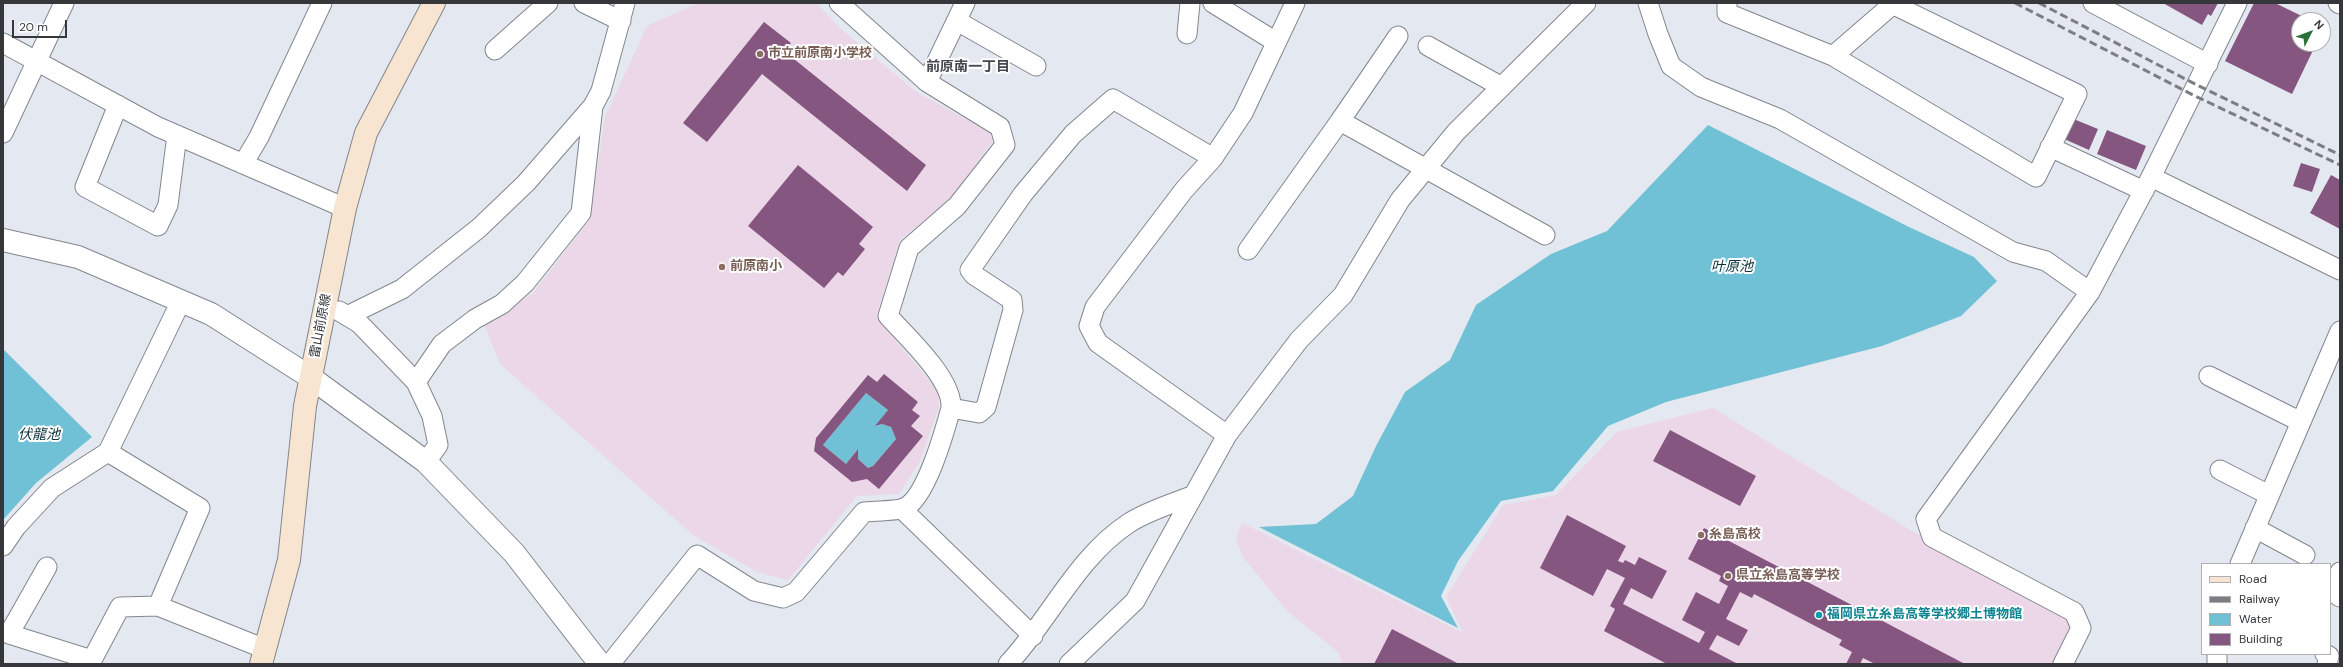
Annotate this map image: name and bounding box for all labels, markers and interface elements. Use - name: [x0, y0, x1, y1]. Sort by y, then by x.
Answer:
- scale bar: [14, 12, 69, 38]
- north arrow: [2291, 12, 2331, 52]
- text: N: [2311, 17, 2327, 32]
- text: 20 m: [19, 19, 48, 35]
- place label: 市立前原南小学校: [768, 46, 872, 62]
- marker: 市立前原南小学校: [755, 49, 765, 59]
- district label: 前原南一丁目: [926, 59, 1010, 75]
- place label: 前原南小: [730, 259, 782, 275]
- water label: 叶原池: [1711, 259, 1753, 275]
- marker: 前原南小: [717, 262, 727, 272]
- street label: 雷山前原線: [307, 293, 335, 359]
- water label: 伏龍池: [18, 427, 60, 443]
- place label: 糸島高校: [1709, 527, 1761, 543]
- marker: 糸島高校: [1696, 530, 1706, 540]
- legend: [2201, 563, 2331, 655]
- place label: 県立糸島高等学校: [1736, 568, 1840, 584]
- marker: 県立糸島高等学校: [1723, 571, 1733, 581]
- text: Road: [2239, 571, 2267, 587]
- text: Railway: [2239, 591, 2280, 607]
- place label: 福岡県立糸島高等学校郷土博物館: [1827, 607, 2022, 623]
- marker: 福岡県立糸島高等学校郷土博物館: [1814, 610, 1824, 620]
- text: Water: [2239, 611, 2272, 627]
- text: Building: [2239, 631, 2283, 647]

